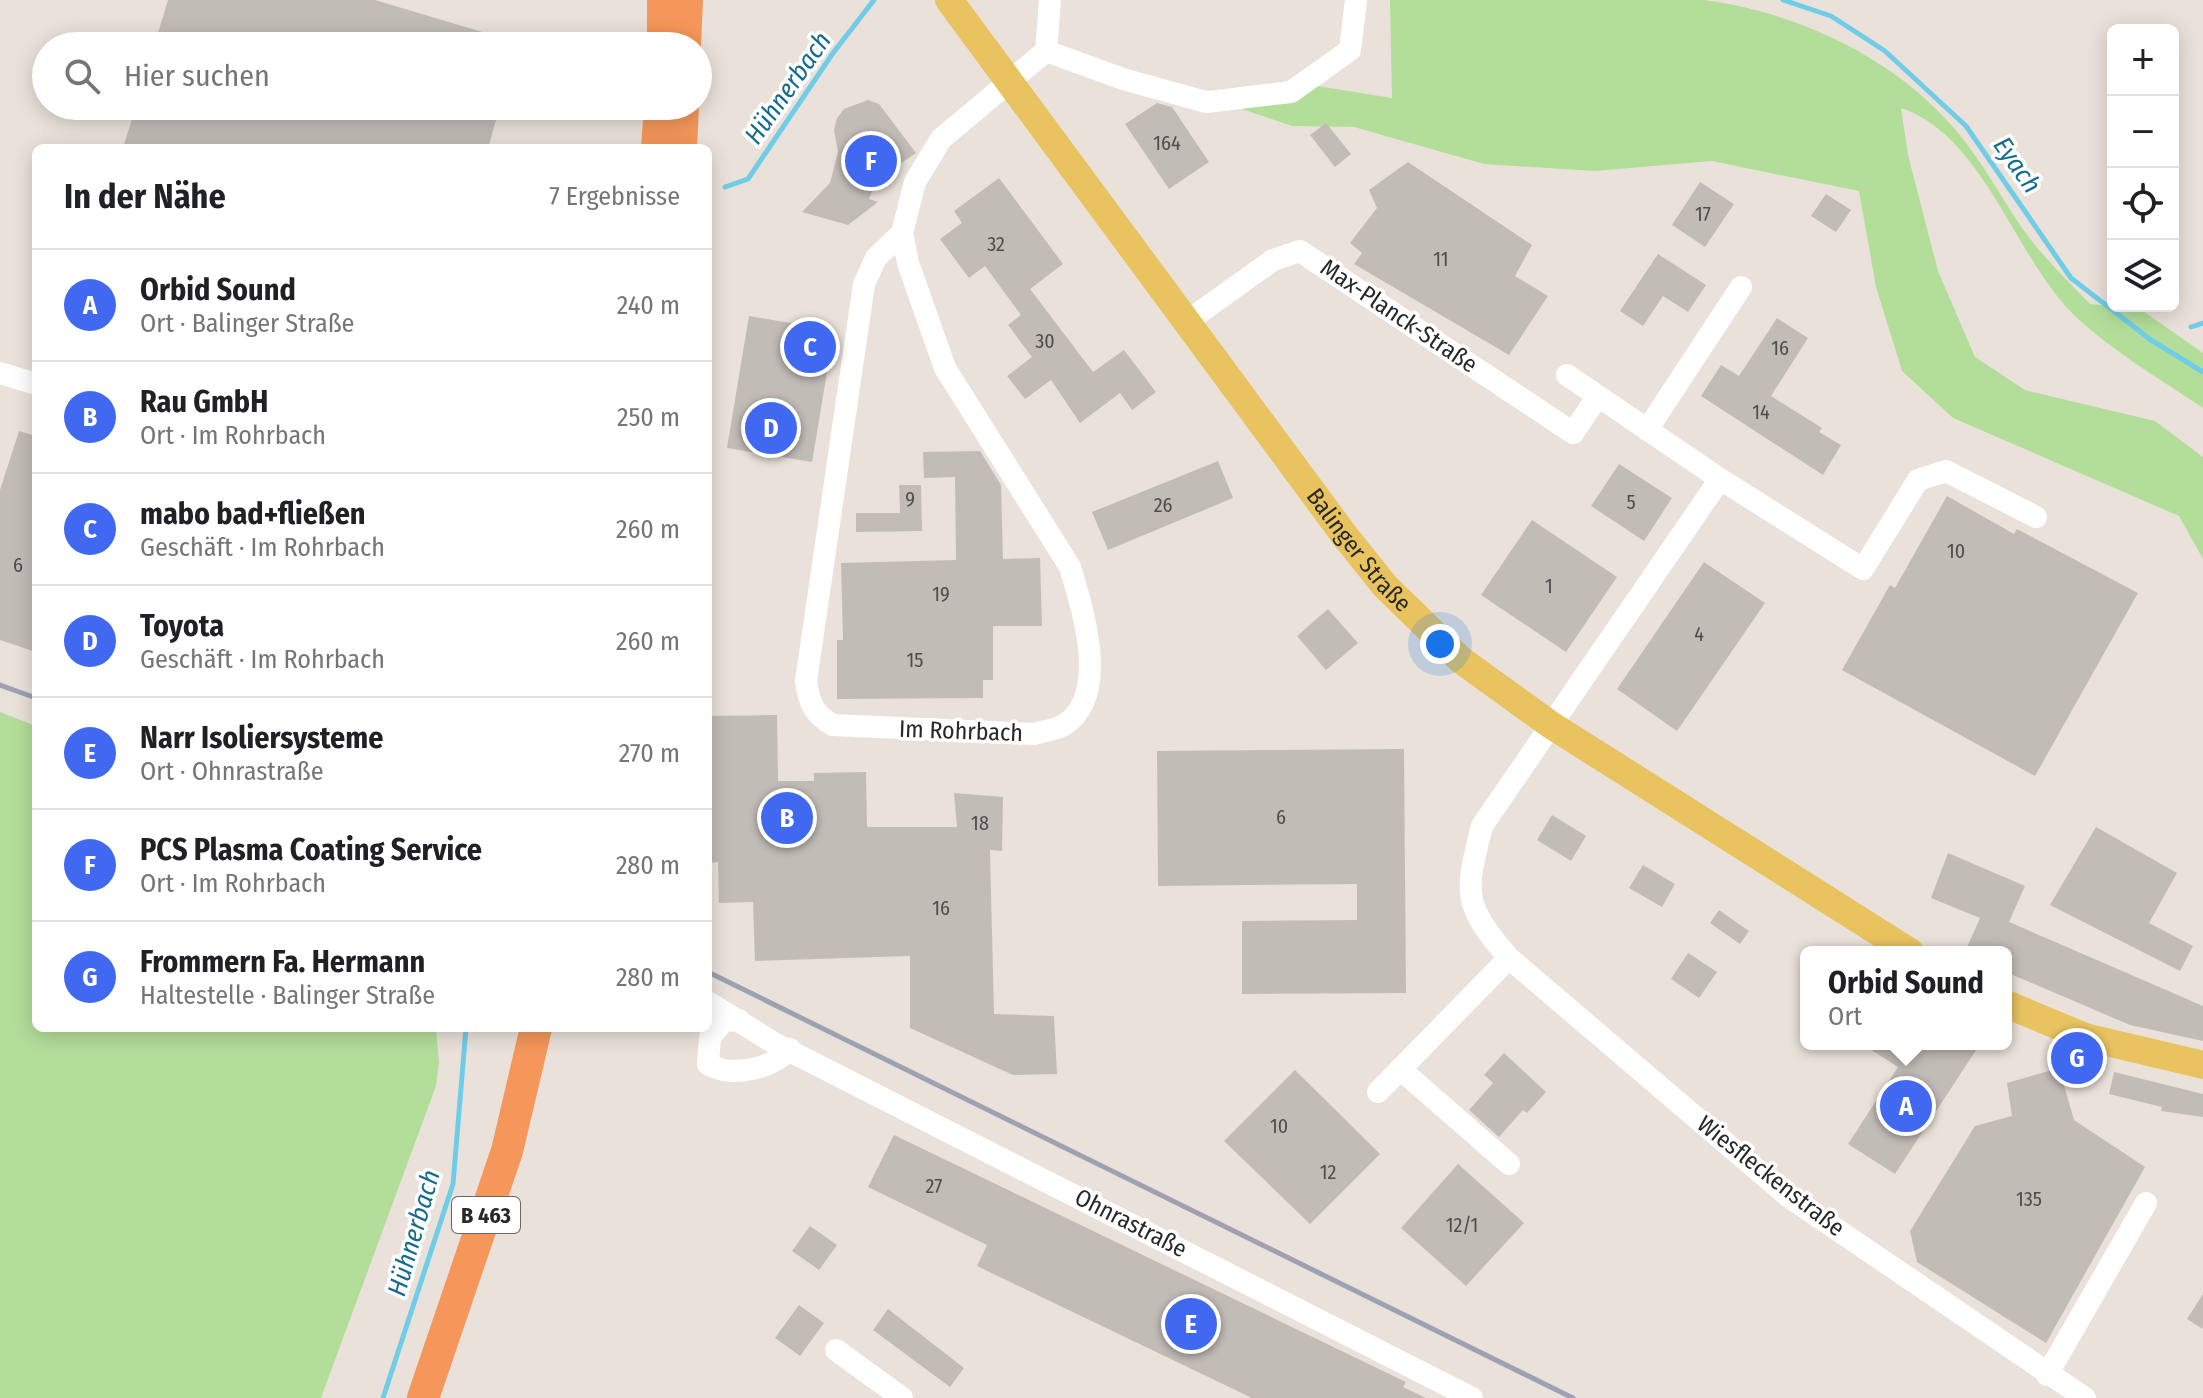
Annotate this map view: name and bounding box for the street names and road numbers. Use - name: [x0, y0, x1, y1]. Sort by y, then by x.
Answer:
- street label: Max-Planck-Straße: [1315, 253, 1483, 379]
- street label: Balinger Straße: [1301, 483, 1417, 617]
- street label: Im Rohrbach: [899, 715, 1023, 747]
- street label: Wiesfleckenstraße: [1692, 1110, 1850, 1242]
- street label: Ohnrastraße: [1070, 1183, 1192, 1263]
- road number: B 463: [452, 1197, 520, 1233]

